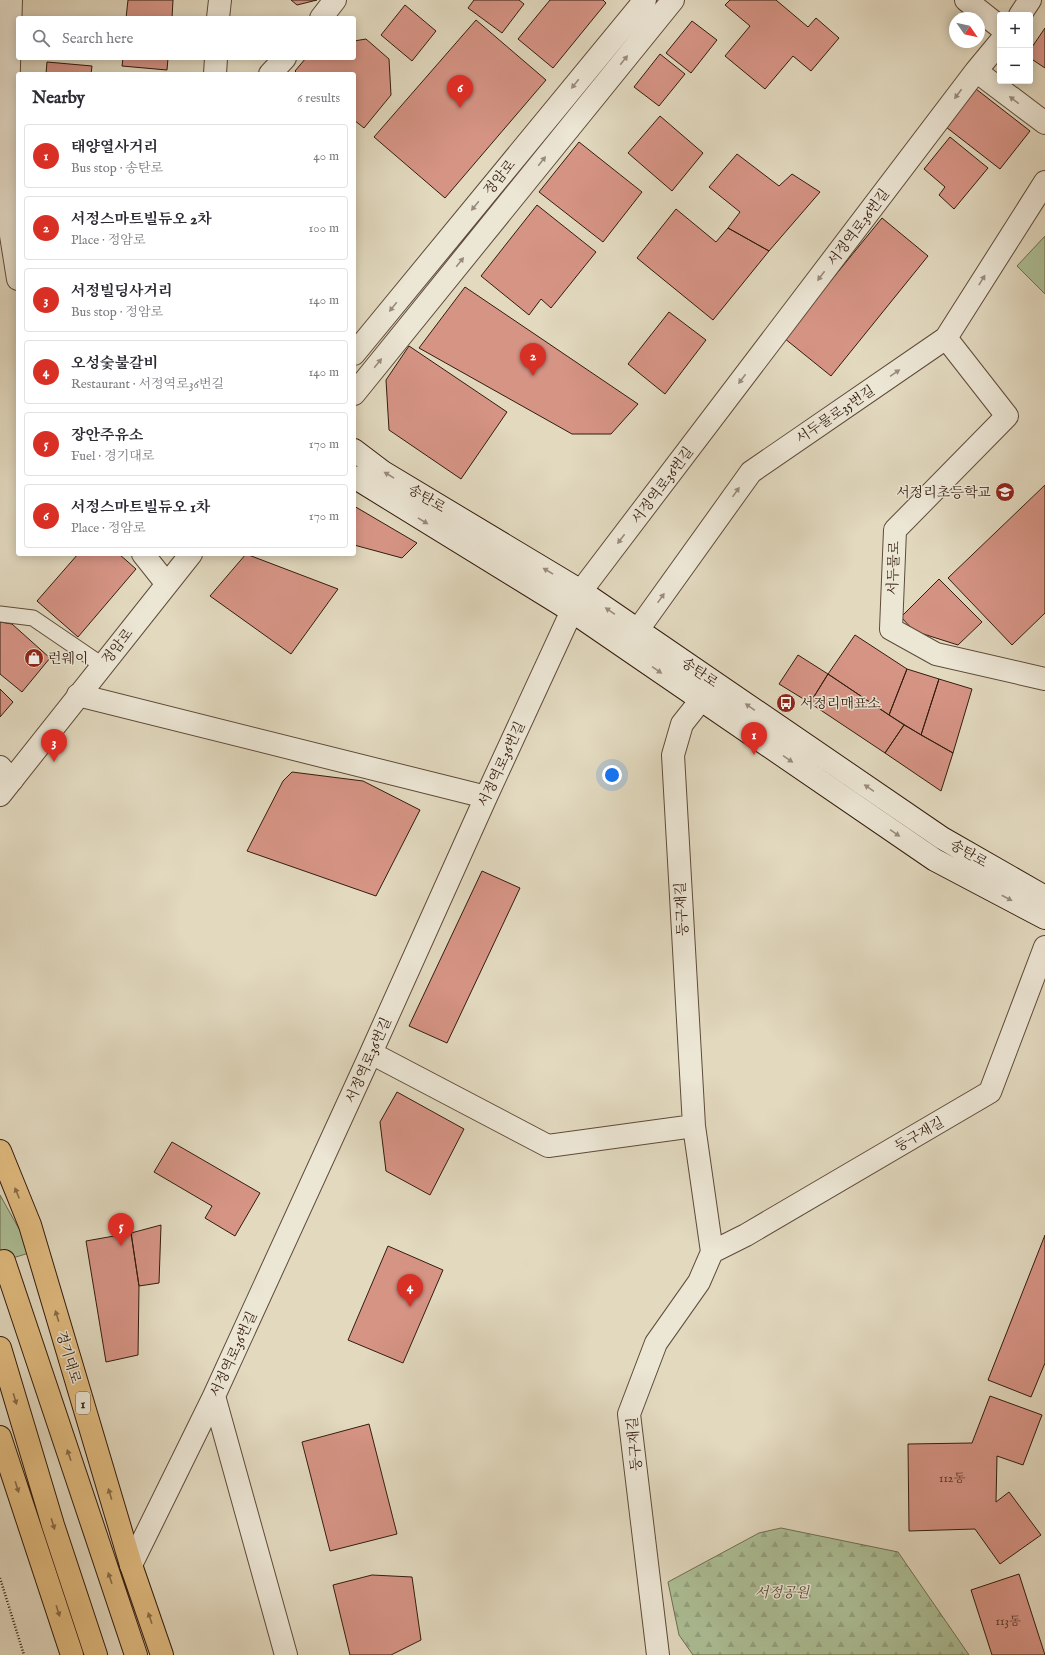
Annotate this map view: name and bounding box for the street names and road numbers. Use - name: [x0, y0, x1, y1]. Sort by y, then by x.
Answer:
- street label: 정암로: [480, 156, 520, 199]
- street label: 서정역로36번길: [824, 185, 894, 270]
- street label: 서두물로35번길: [793, 382, 879, 448]
- street label: 서정역로36번길: [628, 443, 698, 528]
- street label: 송탄로: [404, 481, 449, 517]
- street label: 서두물로: [884, 540, 904, 595]
- street label: 정암로: [98, 625, 138, 668]
- street label: 송탄로: [678, 654, 722, 692]
- street label: 서정역로36번길: [474, 719, 530, 810]
- street label: 송탄로: [946, 836, 991, 872]
- street label: 둥구재길: [672, 881, 692, 936]
- street label: 서정역로36번길: [342, 1015, 396, 1106]
- street label: 둥구재길: [892, 1114, 947, 1156]
- street label: 서정역로36번길: [206, 1309, 262, 1400]
- street label: 경기대로: [52, 1329, 85, 1386]
- road number: 1: [76, 1392, 90, 1414]
- street label: 둥구재길: [624, 1416, 646, 1472]

